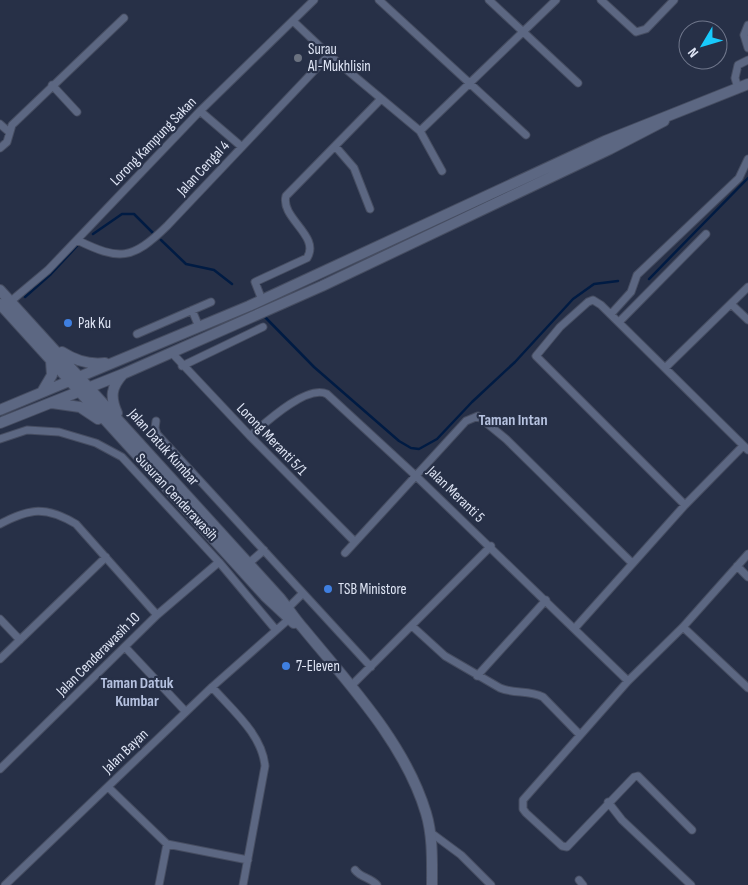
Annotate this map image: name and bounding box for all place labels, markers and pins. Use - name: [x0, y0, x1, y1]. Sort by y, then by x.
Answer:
- place label: Surau Al-Mukhlisin: [307, 40, 371, 76]
- marker: Surau Al-Mukhlisin: [292, 52, 304, 64]
- place label: Pak Ku: [78, 314, 111, 333]
- marker: Pak Ku: [62, 317, 74, 329]
- place label: TSB Ministore: [338, 580, 407, 599]
- marker: TSB Ministore: [322, 583, 334, 595]
- place label: 7-Eleven: [296, 657, 340, 676]
- marker: 7-Eleven: [280, 660, 292, 672]

